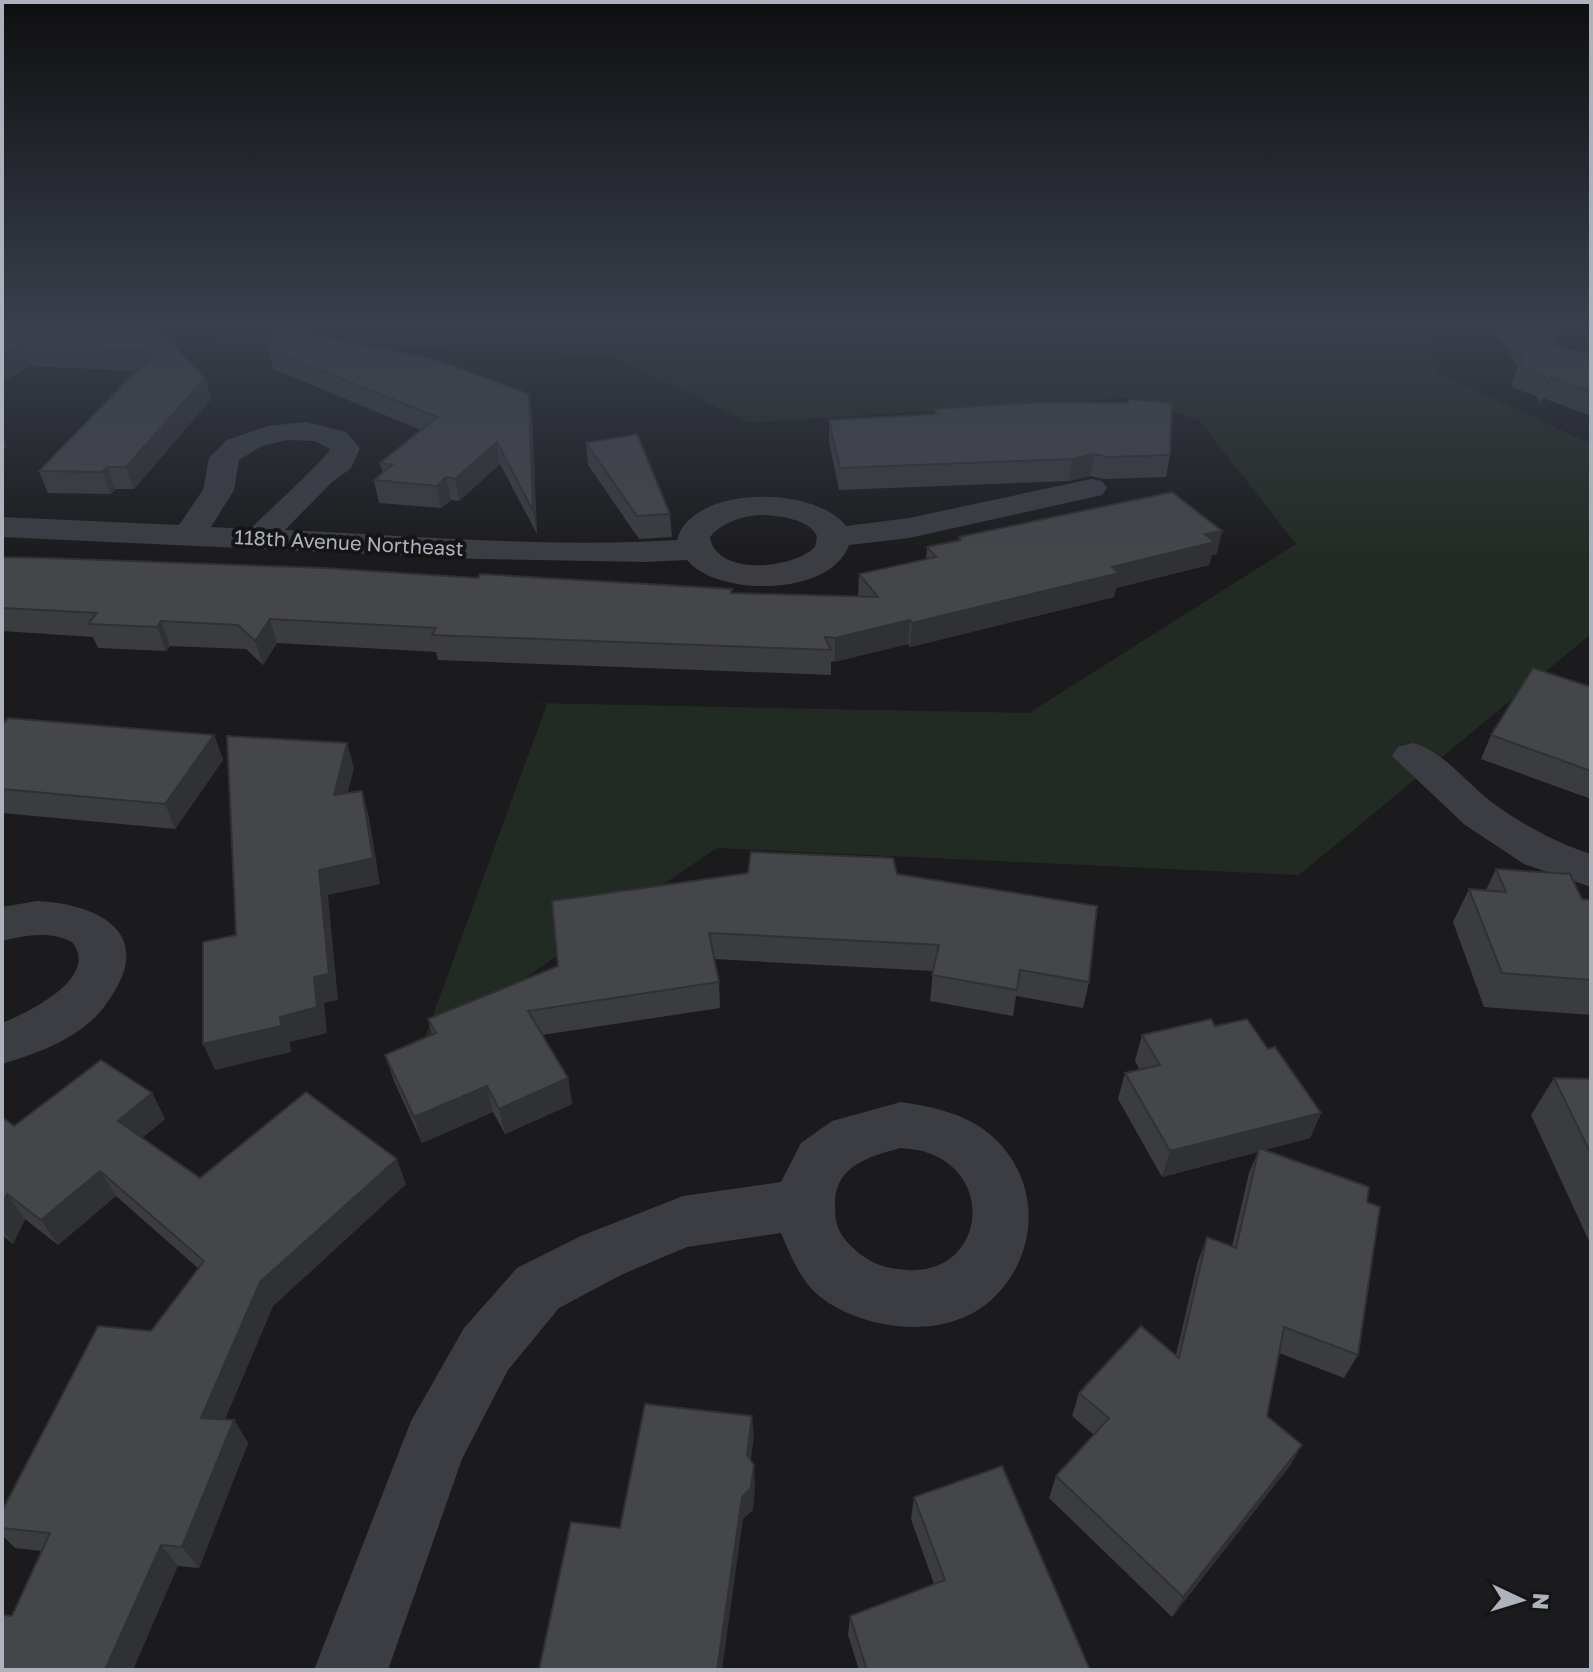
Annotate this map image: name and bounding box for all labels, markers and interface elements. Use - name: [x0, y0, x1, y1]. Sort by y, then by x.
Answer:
- street label: 118th Avenue Northeast: [234, 524, 464, 560]
- north arrow: [1481, 1560, 1561, 1640]
- text: N: [1527, 1592, 1556, 1611]

